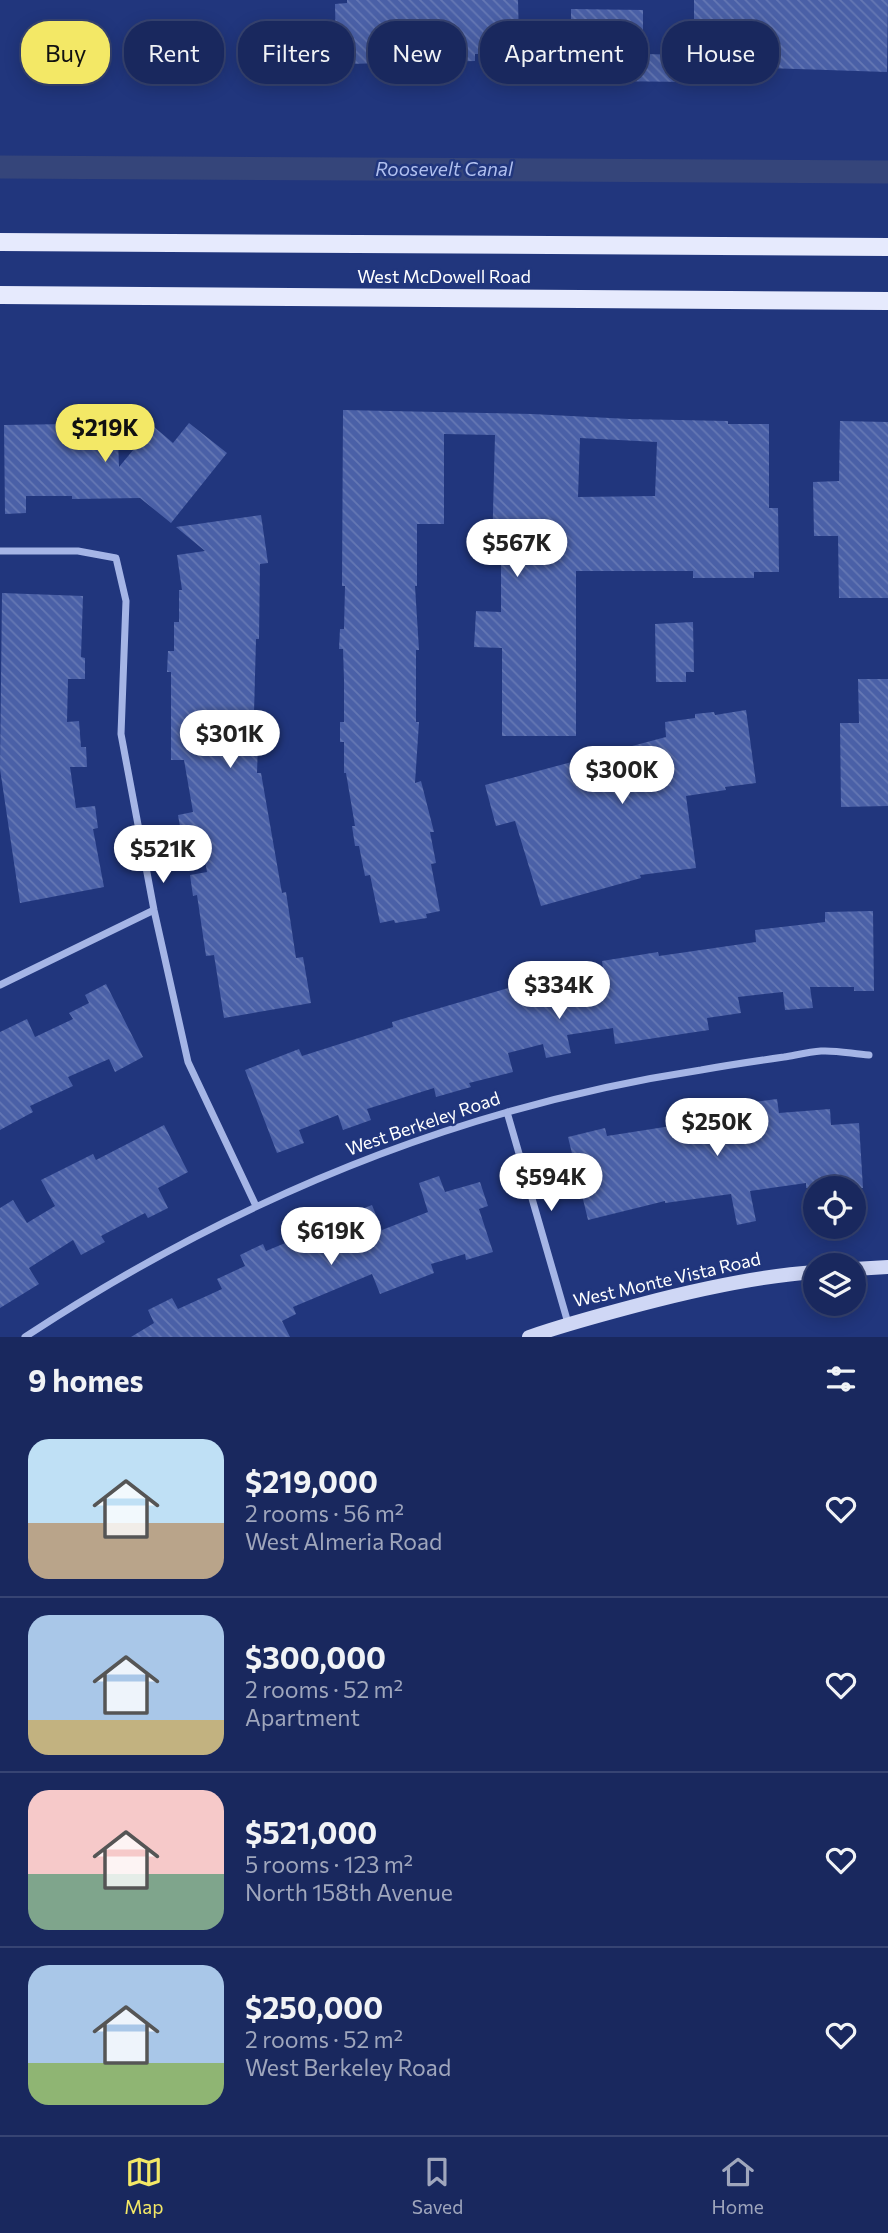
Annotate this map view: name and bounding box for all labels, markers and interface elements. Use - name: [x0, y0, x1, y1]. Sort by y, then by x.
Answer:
- chip: Buy: [21, 21, 110, 84]
- chip: Rent: [124, 21, 224, 84]
- chip: Filters: [238, 21, 354, 84]
- chip: New: [368, 21, 466, 84]
- chip: Apartment: [480, 21, 648, 84]
- chip: House: [662, 21, 779, 84]
- water label: Roosevelt Canal: [375, 157, 514, 180]
- street label: West McDowell Road: [357, 265, 531, 287]
- pin: $219K: [56, 405, 154, 464]
- text: $219K: [72, 413, 138, 441]
- pin: $567K: [468, 520, 566, 579]
- text: $567K: [482, 528, 552, 556]
- pin: $301K: [181, 710, 279, 770]
- text: $301K: [196, 719, 264, 747]
- pin: $300K: [573, 746, 671, 806]
- text: $300K: [585, 755, 659, 783]
- pin: $521K: [114, 826, 212, 885]
- text: $521K: [130, 834, 196, 862]
- pin: $334K: [510, 962, 608, 1021]
- text: $334K: [524, 970, 594, 998]
- street label: West Berkeley Road: [343, 1086, 503, 1160]
- pin: $250K: [668, 1098, 766, 1158]
- text: $250K: [681, 1107, 753, 1135]
- pin: $594K: [502, 1154, 600, 1213]
- text: $594K: [516, 1162, 587, 1190]
- map controls: [803, 1176, 866, 1316]
- button: locate: [803, 1176, 866, 1239]
- pin: $619K: [282, 1208, 380, 1267]
- text: $619K: [297, 1216, 365, 1244]
- street label: West Monte Vista Road: [571, 1247, 763, 1311]
- button: layers: [803, 1253, 866, 1316]
- icon: filters: [822, 1360, 860, 1398]
- text: 9 homes: [28, 1361, 143, 1398]
- text: $219,000: [245, 1462, 378, 1499]
- icon: home: [84, 1467, 168, 1551]
- icon: heart: [822, 1490, 860, 1528]
- text: 2 rooms · 56 m²: [245, 1499, 404, 1527]
- text: West Almeria Road: [245, 1527, 442, 1555]
- text: $300,000: [245, 1638, 386, 1675]
- icon: home: [84, 1643, 168, 1727]
- icon: heart: [822, 1666, 860, 1704]
- text: 2 rooms · 52 m²: [245, 1675, 403, 1703]
- text: Apartment: [245, 1703, 360, 1731]
- text: $521,000: [245, 1813, 377, 1850]
- icon: home: [84, 1818, 168, 1902]
- icon: heart: [822, 1841, 860, 1879]
- text: 5 rooms · 123 m²: [245, 1850, 413, 1878]
- text: North 158th Avenue: [245, 1878, 453, 1906]
- text: $250,000: [245, 1988, 383, 2025]
- icon: home: [84, 1993, 168, 2077]
- icon: heart: [822, 2016, 860, 2054]
- text: 2 rooms · 52 m²: [245, 2025, 403, 2053]
- text: West Berkeley Road: [245, 2053, 451, 2081]
- tab: Map: [124, 2153, 163, 2218]
- tab: Saved: [412, 2153, 463, 2218]
- tab: Home: [712, 2153, 764, 2218]

